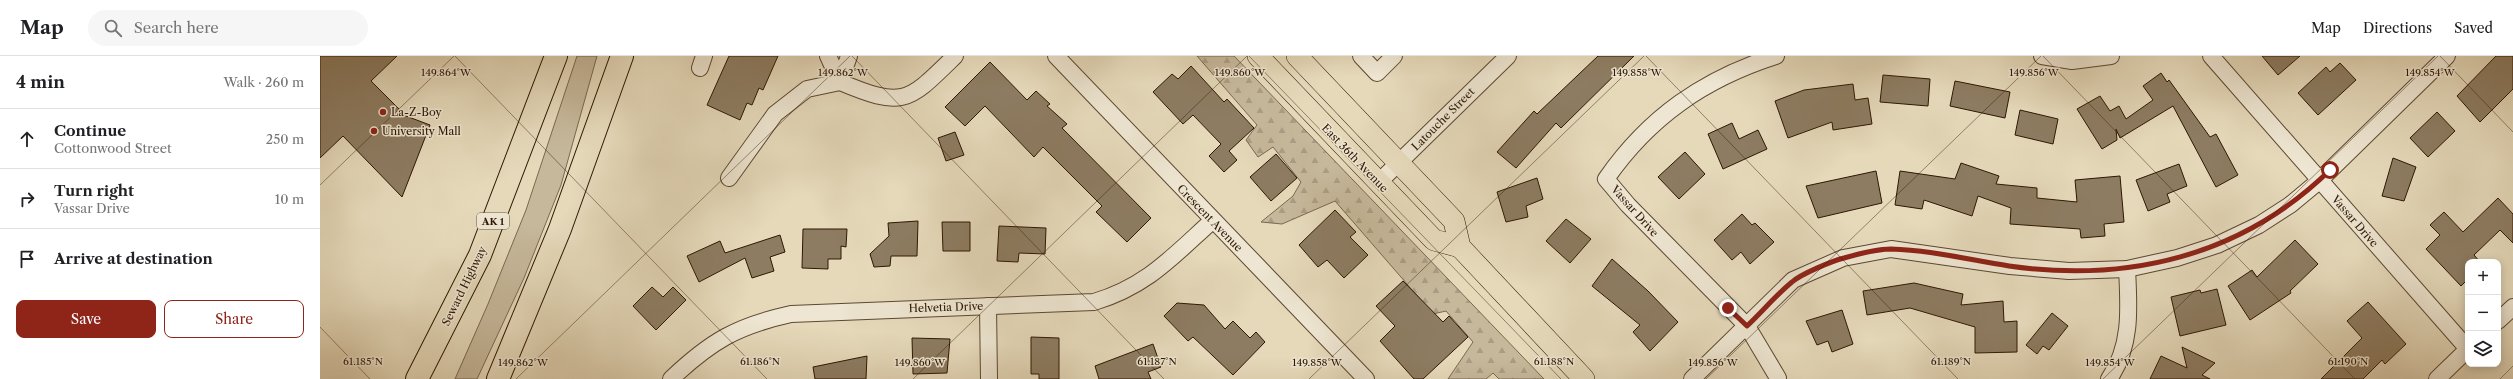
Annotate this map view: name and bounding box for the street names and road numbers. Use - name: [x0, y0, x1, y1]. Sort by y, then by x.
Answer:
- street label: Latouche Street: [1409, 85, 1477, 153]
- street label: East 36th Avenue: [1319, 121, 1391, 195]
- street label: Crescent Avenue: [1174, 181, 1246, 255]
- street label: Vassar Drive: [1608, 182, 1662, 239]
- street label: Vassar Drive: [2328, 191, 2381, 250]
- road number: AK 1: [477, 213, 509, 229]
- street label: Seward Highway: [439, 243, 490, 328]
- street label: Helvetia Drive: [908, 299, 984, 315]

